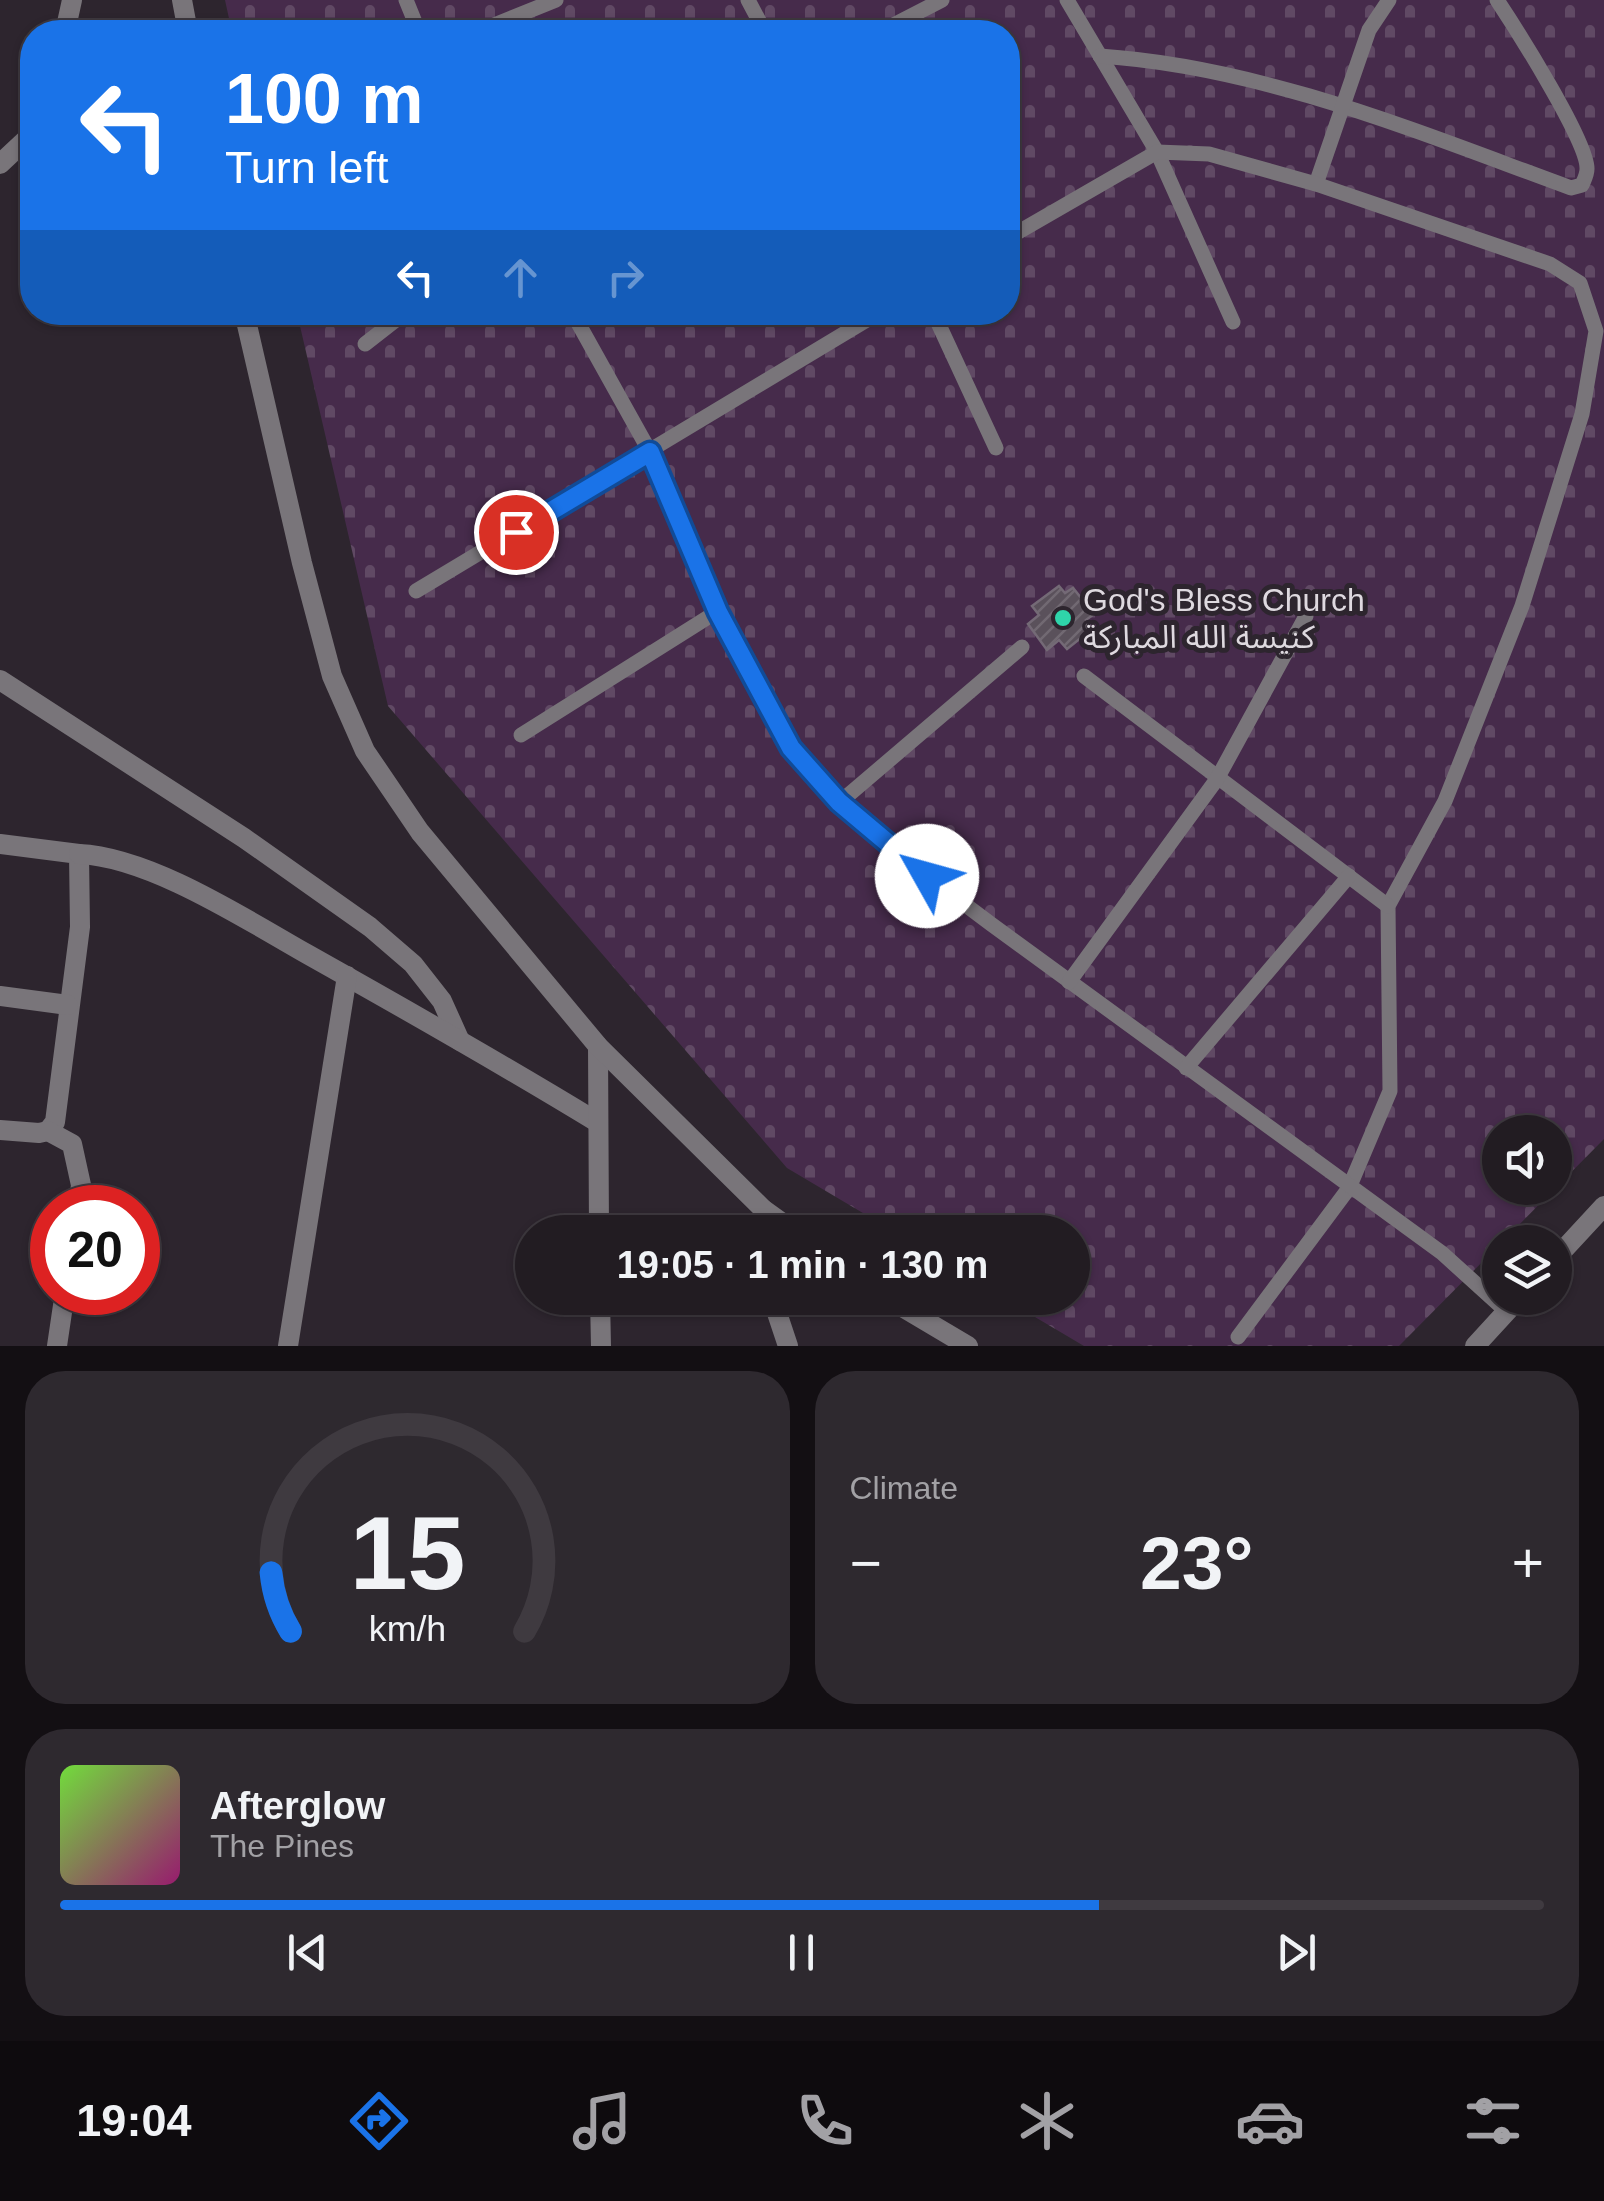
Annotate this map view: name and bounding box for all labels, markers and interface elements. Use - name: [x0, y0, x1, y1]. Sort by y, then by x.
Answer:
- icon: left: [60, 60, 190, 190]
- text: 100 m: [225, 60, 423, 138]
- text: Turn left: [225, 142, 388, 193]
- icon: left: [388, 250, 443, 305]
- icon: ahead: [493, 250, 548, 305]
- icon: right: [598, 250, 653, 305]
- pin: [474, 490, 559, 575]
- icon: arrive: [489, 505, 544, 560]
- place label: God's Bless Church كنيسة الله المباركة: [1083, 582, 1365, 656]
- marker: God's Bless Church كنيسة الله المباركة: [1052, 607, 1074, 629]
- position arrow: [875, 824, 979, 928]
- map controls: [1482, 1115, 1572, 1315]
- button: sound: [1482, 1115, 1572, 1205]
- speed limit sign: 20: [30, 1185, 160, 1315]
- button: layers: [1482, 1225, 1572, 1315]
- text: 19:05 · 1 min · 130 m: [617, 1244, 988, 1286]
- text: Climate: [850, 1470, 958, 1506]
- text: 15: [349, 1495, 465, 1611]
- text: 23°: [1140, 1521, 1253, 1605]
- text: −: [850, 1532, 882, 1594]
- text: +: [1512, 1532, 1544, 1594]
- text: km/h: [369, 1609, 446, 1649]
- text: Afterglow: [210, 1785, 385, 1827]
- text: The Pines: [210, 1828, 354, 1864]
- icon: previous: [280, 1925, 335, 1980]
- icon: pause: [774, 1925, 829, 1980]
- icon: next: [1269, 1925, 1324, 1980]
- icon: directions: [344, 2086, 414, 2156]
- icon: music: [567, 2086, 637, 2156]
- icon: phone: [790, 2086, 860, 2156]
- icon: climate: [1012, 2086, 1082, 2156]
- icon: car: [1235, 2086, 1305, 2156]
- icon: filters: [1458, 2086, 1528, 2156]
- text: 19:04: [76, 2095, 191, 2146]

